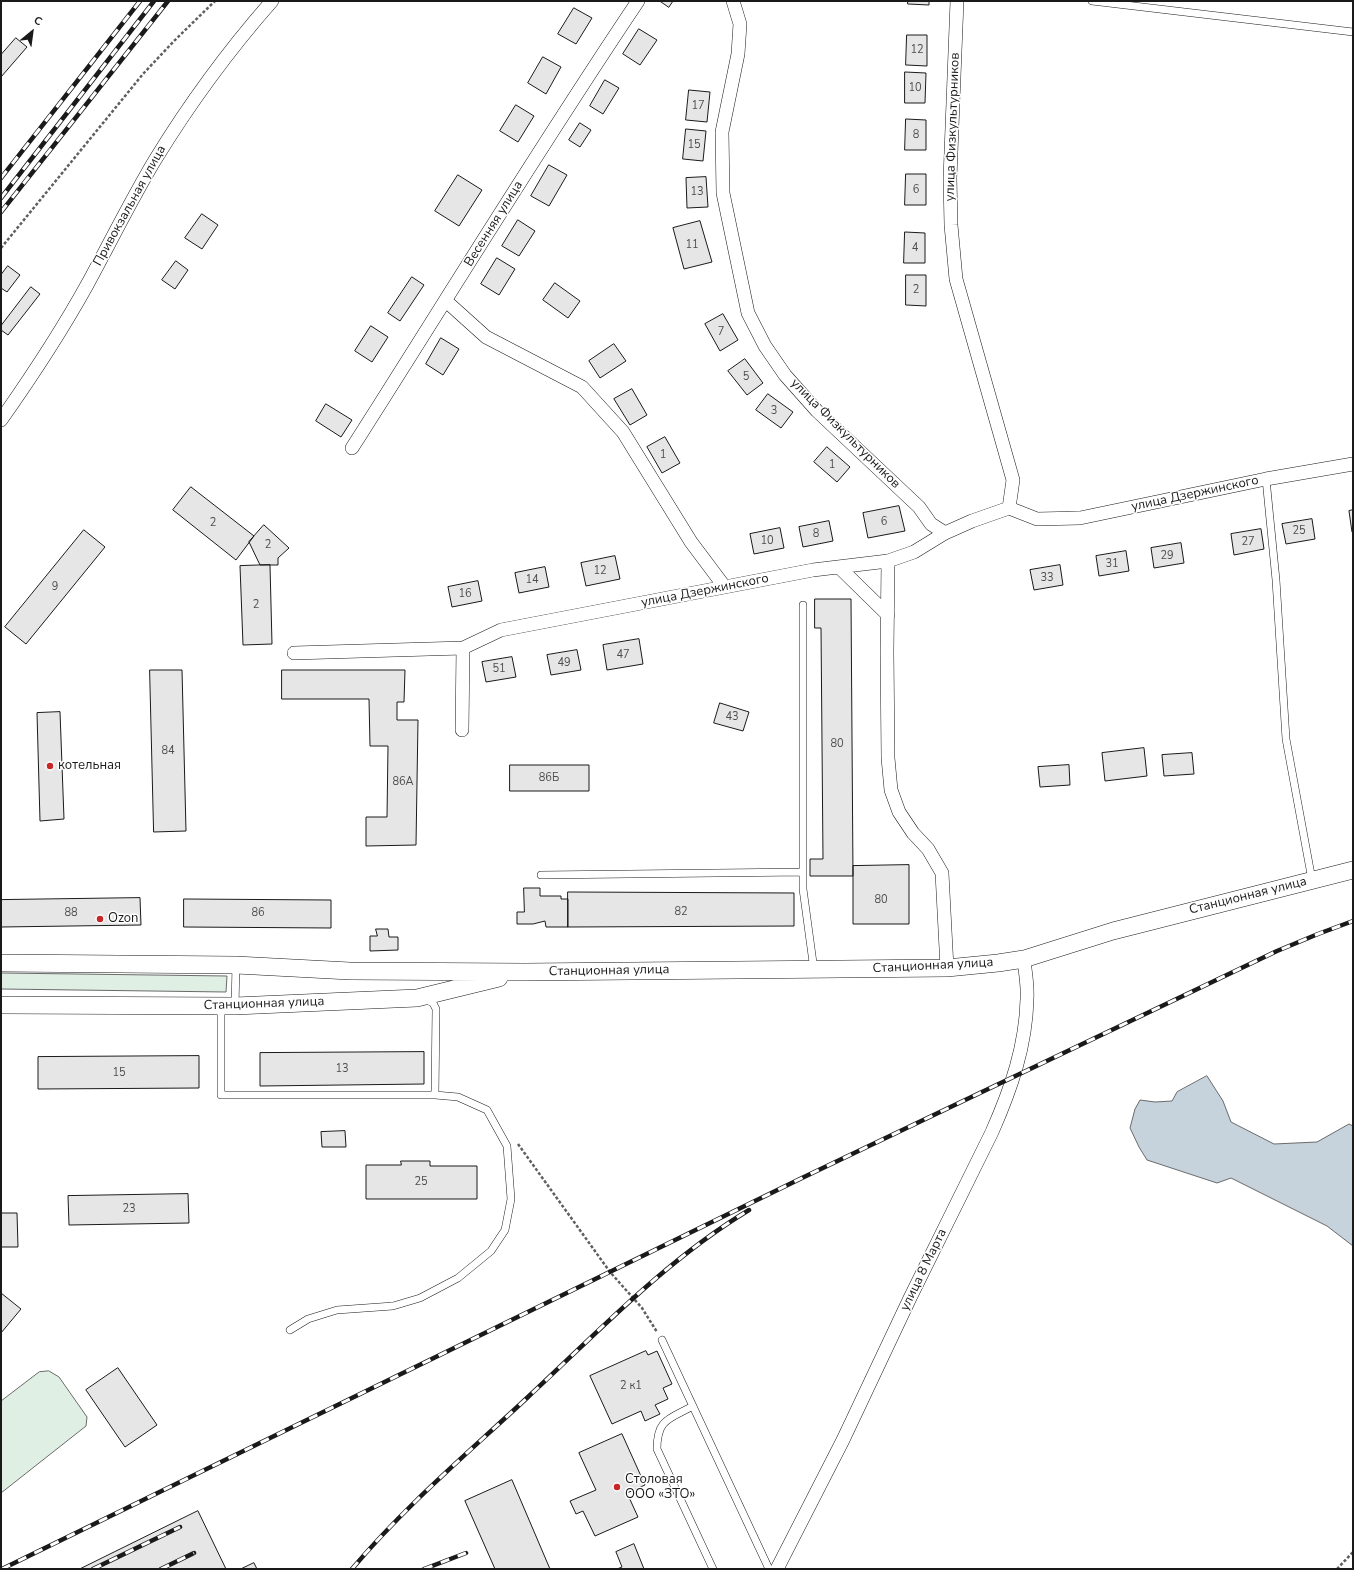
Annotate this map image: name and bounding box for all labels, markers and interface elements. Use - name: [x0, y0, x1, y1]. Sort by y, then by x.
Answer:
- north arrow: [12, 12, 52, 52]
- text: С: [31, 13, 45, 29]
- house number: 12: [910, 43, 924, 57]
- street label: улица Физкультурников: [943, 52, 963, 202]
- house number: 10: [908, 81, 922, 95]
- house number: 17: [691, 99, 705, 113]
- house number: 8: [913, 128, 919, 142]
- house number: 15: [687, 138, 701, 152]
- street label: Привокзальная улица: [90, 143, 170, 269]
- street label: Весенняя улица: [461, 178, 527, 270]
- house number: 6: [913, 183, 919, 197]
- house number: 13: [690, 185, 704, 199]
- house number: 11: [685, 238, 699, 252]
- house number: 4: [912, 241, 918, 255]
- house number: 2: [913, 283, 919, 297]
- house number: 7: [718, 325, 724, 339]
- house number: 5: [743, 370, 749, 384]
- street label: улица Физкультурников: [787, 376, 903, 492]
- house number: 3: [771, 404, 777, 418]
- house number: 1: [660, 448, 666, 462]
- house number: 1: [829, 458, 835, 472]
- street label: улица Дзержинского: [1130, 473, 1260, 515]
- house number: 6: [881, 515, 887, 529]
- house number: 2: [210, 516, 216, 530]
- house number: 25: [1292, 524, 1306, 538]
- house number: 8: [813, 527, 819, 541]
- house number: 10: [760, 534, 774, 548]
- house number: 27: [1241, 535, 1255, 549]
- house number: 2: [265, 538, 271, 552]
- house number: 29: [1160, 549, 1174, 563]
- house number: 31: [1105, 557, 1119, 571]
- house number: 12: [593, 564, 607, 578]
- street label: улица Дзержинского: [640, 571, 770, 611]
- house number: 33: [1040, 571, 1054, 585]
- house number: 14: [525, 573, 539, 587]
- house number: 9: [52, 580, 58, 594]
- house number: 16: [458, 587, 472, 601]
- house number: 2: [253, 598, 259, 612]
- house number: 47: [616, 648, 630, 662]
- house number: 49: [557, 656, 571, 670]
- house number: 51: [492, 662, 506, 676]
- house number: 43: [725, 710, 739, 724]
- house number: 80: [830, 737, 844, 751]
- house number: 84: [161, 744, 175, 758]
- place label: котельная: [58, 758, 121, 774]
- marker: котельная: [45, 761, 55, 771]
- house number: 86Б: [539, 771, 559, 785]
- house number: 86А: [392, 775, 414, 789]
- street label: Станционная улица: [1188, 874, 1308, 918]
- house number: 80: [874, 893, 888, 907]
- house number: 82: [674, 905, 688, 919]
- house number: 88: [64, 906, 78, 920]
- house number: 86: [251, 906, 265, 920]
- place label: Ozon: [108, 911, 138, 927]
- marker: Ozon: [95, 914, 105, 924]
- street label: Станционная улица: [872, 955, 994, 977]
- street label: Станционная улица: [548, 962, 670, 980]
- street label: Станционная улица: [203, 994, 325, 1014]
- house number: 13: [335, 1062, 349, 1076]
- house number: 15: [112, 1066, 126, 1080]
- house number: 25: [414, 1175, 428, 1189]
- house number: 23: [122, 1202, 136, 1216]
- street label: улица 8 Марта: [897, 1226, 951, 1314]
- house number: 2 к1: [620, 1379, 642, 1393]
- place label: Столовая ООО «ЗТО»: [625, 1472, 695, 1503]
- marker: Столовая ООО «ЗТО»: [612, 1482, 622, 1492]

